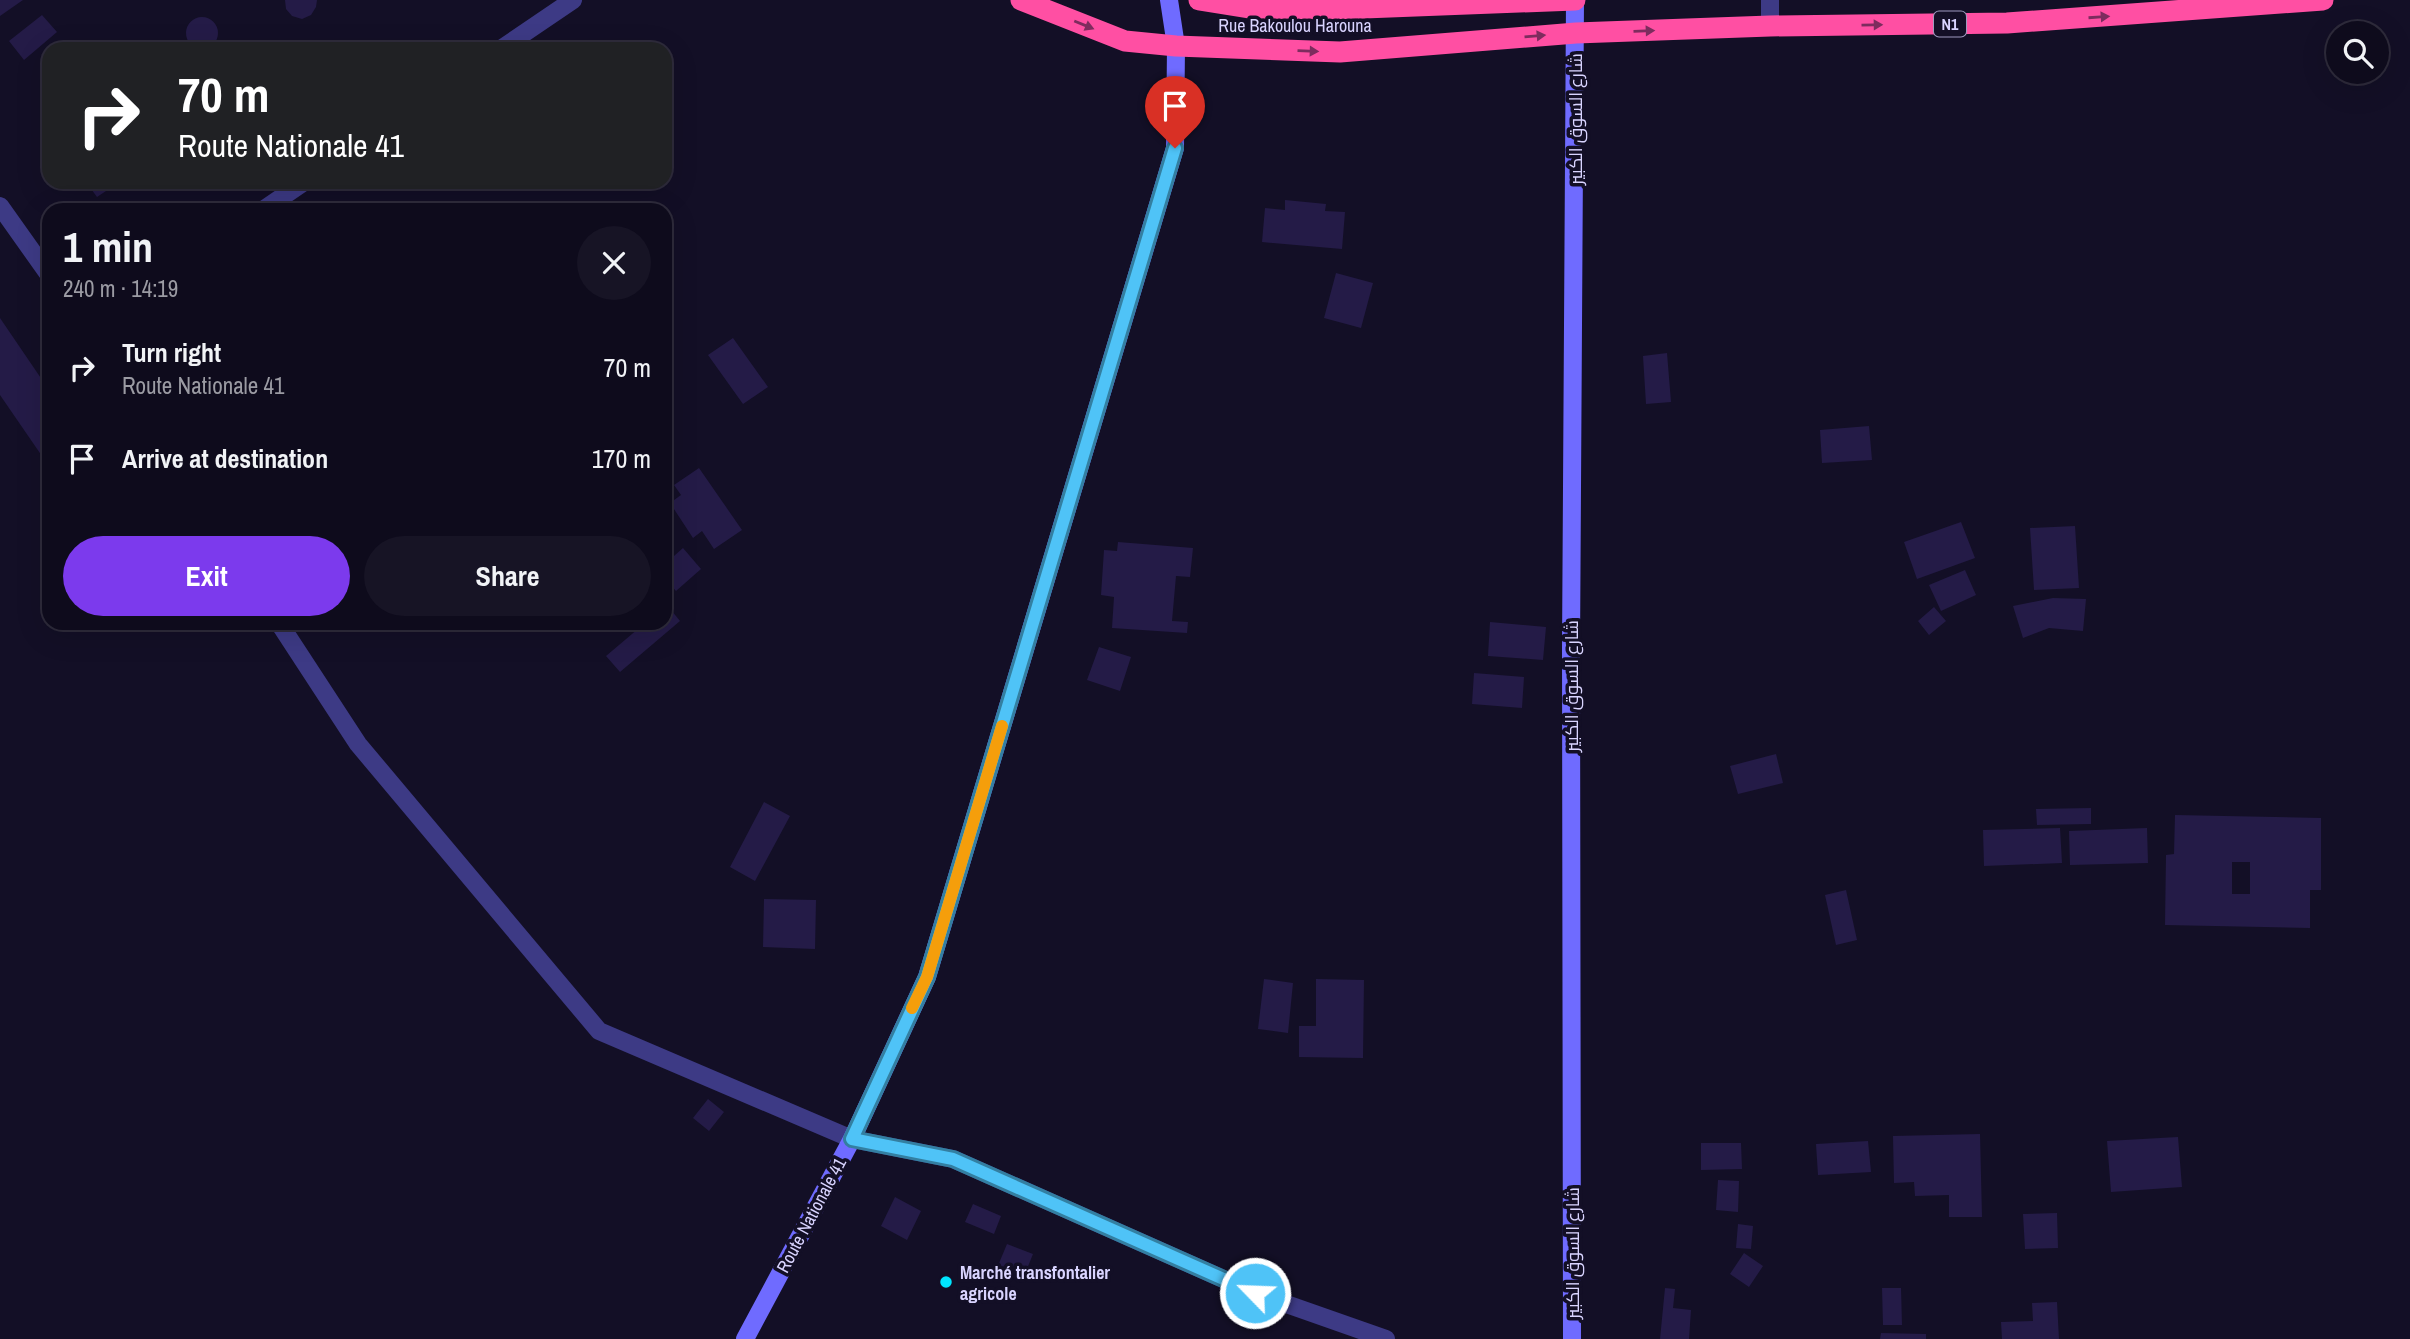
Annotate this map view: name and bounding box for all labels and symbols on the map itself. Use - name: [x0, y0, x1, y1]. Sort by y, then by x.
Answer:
- one-way arrow: [2088, 11, 2110, 22]
- road number: N1: [1934, 12, 1966, 36]
- street label: Rue Bakoulou Harouna: [1218, 13, 1372, 38]
- one-way arrow: [1861, 19, 1883, 31]
- one-way arrow: [1074, 20, 1095, 31]
- one-way arrow: [1634, 25, 1656, 36]
- one-way arrow: [1524, 30, 1546, 41]
- one-way arrow: [1298, 45, 1320, 56]
- street label: شارع السوق الكبير: [1563, 53, 1588, 186]
- pin: [1145, 76, 1205, 148]
- street label: شارع السوق الكبير: [1559, 620, 1584, 753]
- street label: Route Nationale 41: [770, 1152, 852, 1277]
- street label: شارع السوق الكبير: [1560, 1187, 1585, 1320]
- position arrow: [1218, 1256, 1292, 1330]
- place label: Marché transfontalier agricole: [960, 1260, 1110, 1306]
- marker: Marché transfontalier agricole: [938, 1274, 954, 1290]

